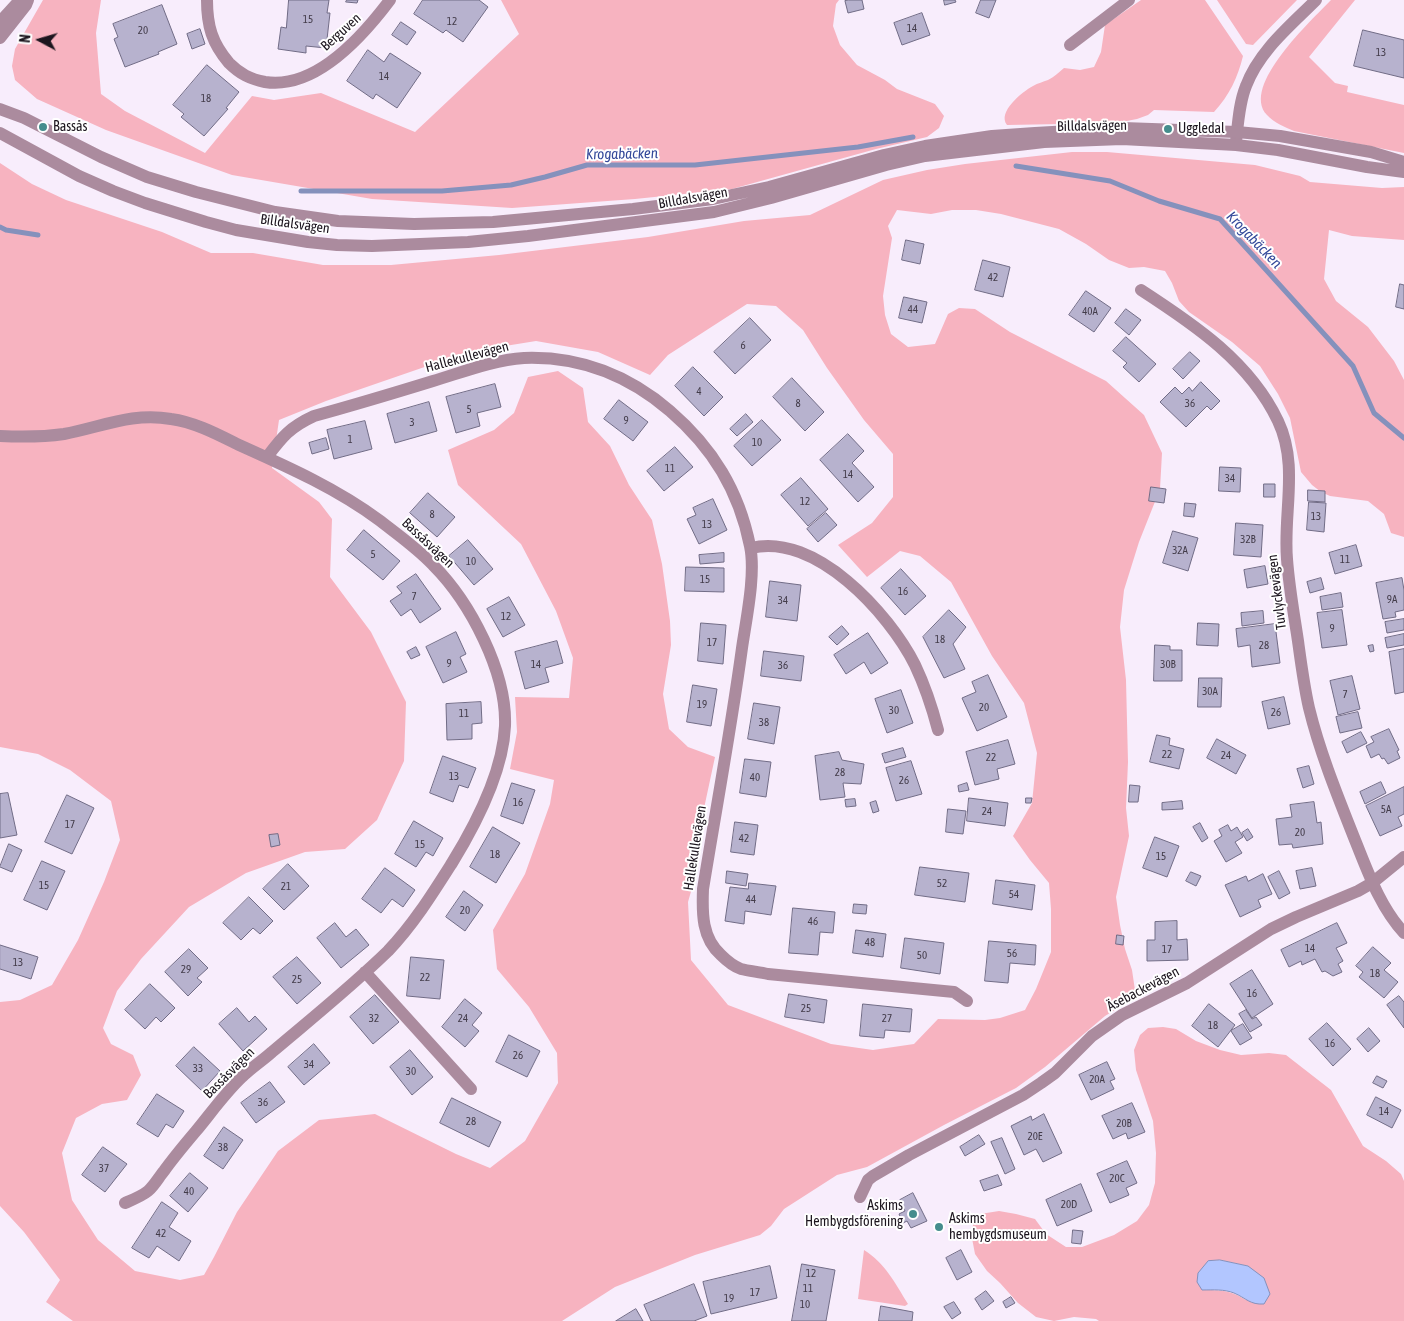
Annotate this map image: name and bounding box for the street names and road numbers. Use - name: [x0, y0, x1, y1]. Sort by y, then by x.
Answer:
- street label: Berguven: [317, 10, 365, 54]
- street label: Billdalsvägen: [1057, 117, 1127, 135]
- street label: Billdalsvägen: [657, 184, 729, 212]
- street label: Billdalsvägen: [259, 211, 331, 237]
- street label: Hallekullevägen: [423, 338, 511, 376]
- street label: Bassåsvägen: [398, 515, 458, 571]
- street label: Tuvlyckevägen: [1264, 554, 1290, 630]
- street label: Hallekullevägen: [680, 804, 710, 892]
- street label: Äsebackevägen: [1104, 963, 1182, 1015]
- street label: Bassåsvägen: [200, 1044, 258, 1102]

